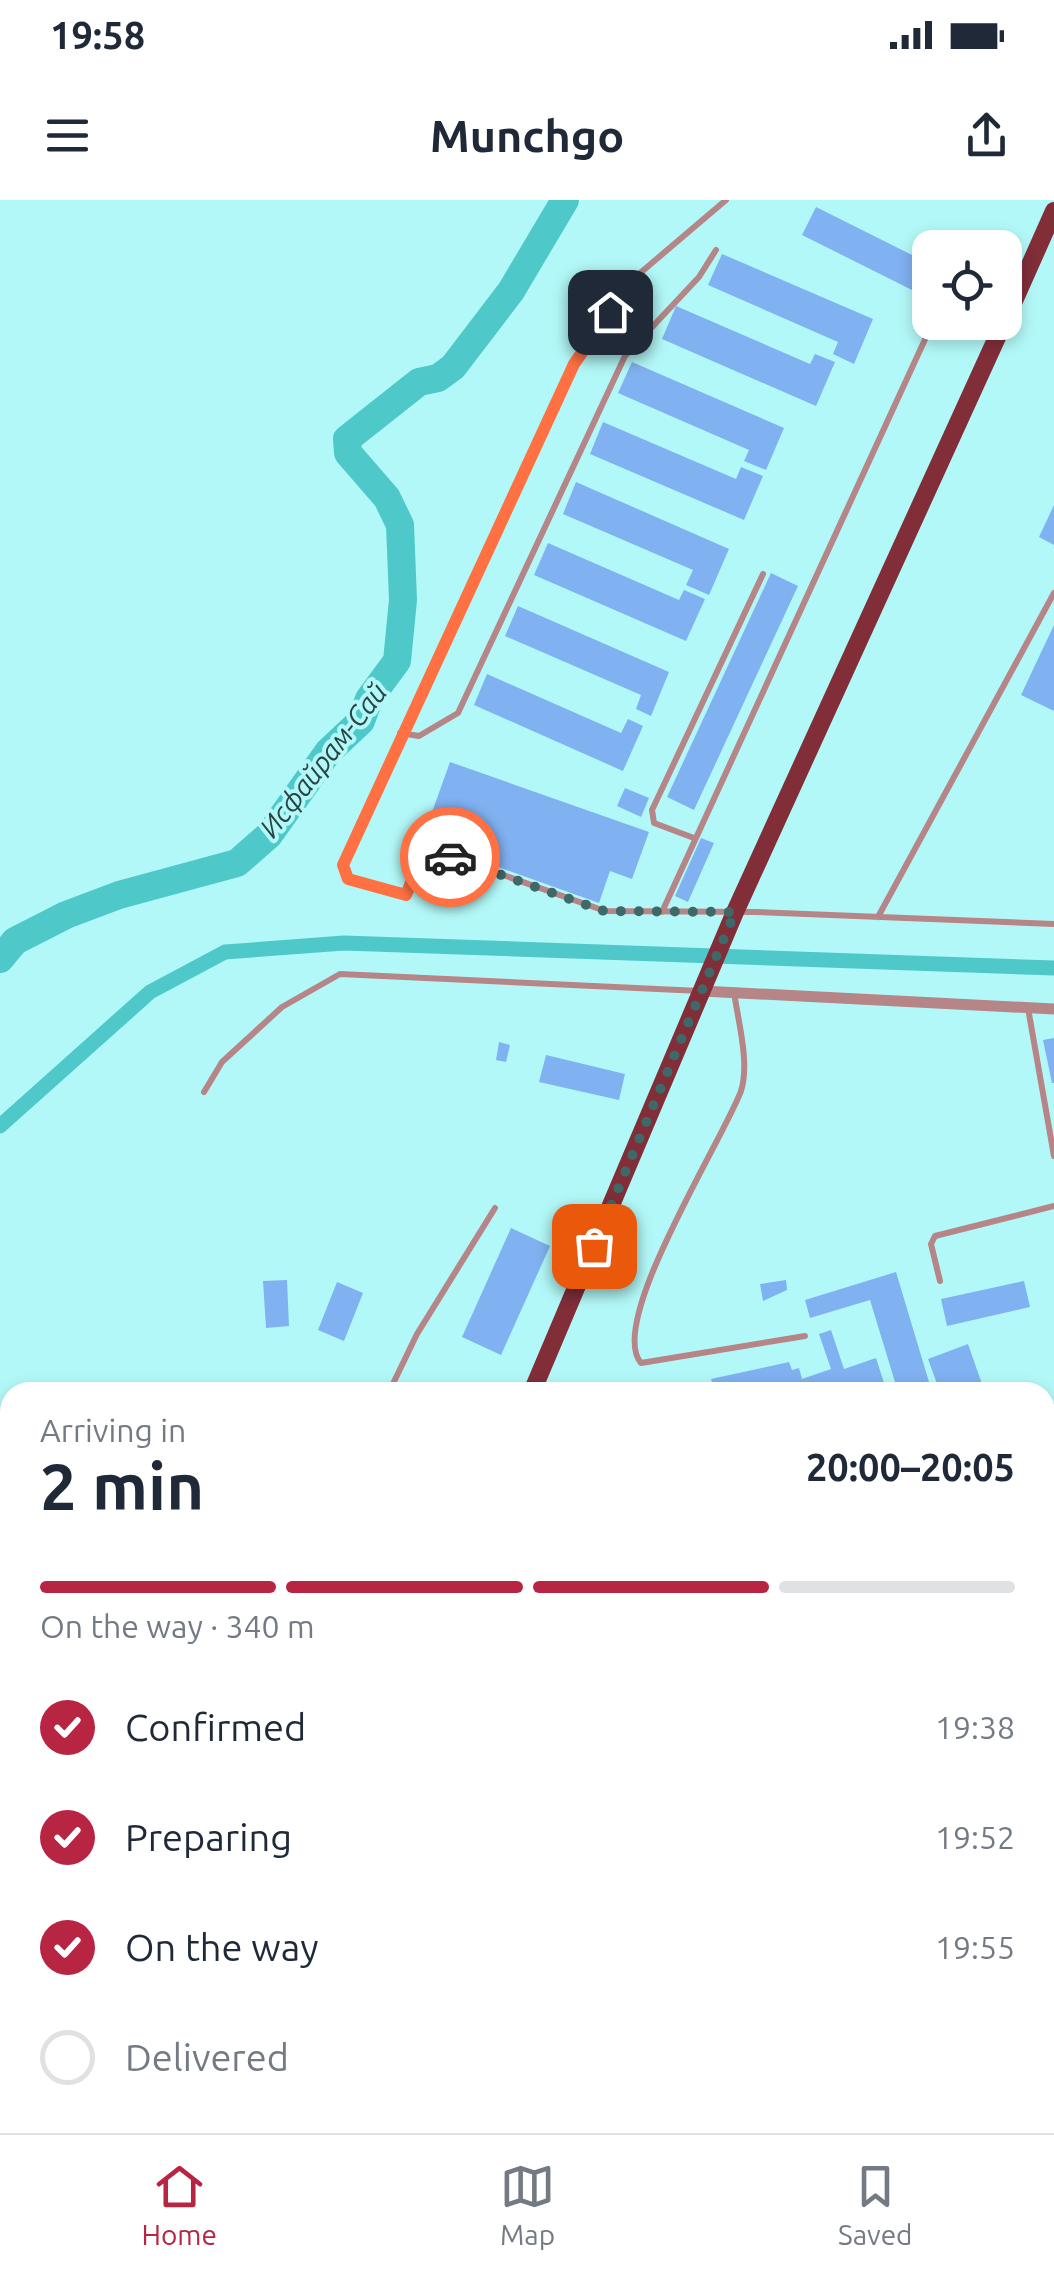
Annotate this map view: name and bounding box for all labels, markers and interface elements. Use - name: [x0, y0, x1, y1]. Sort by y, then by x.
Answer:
- text: 19:58: [50, 14, 145, 56]
- icon: menu: [40, 108, 95, 163]
- icon: share: [959, 108, 1014, 163]
- text: Munchgo: [430, 110, 624, 161]
- map controls: [912, 230, 1022, 340]
- button: locate: [912, 230, 1022, 340]
- pin: [568, 270, 653, 355]
- icon: home: [583, 285, 638, 340]
- water label: Исфайрам-Сай: [253, 676, 392, 843]
- courier: [400, 807, 500, 907]
- icon: car: [423, 830, 478, 885]
- pin: [552, 1204, 637, 1289]
- icon: bag: [567, 1219, 622, 1274]
- text: Arriving in: [40, 1412, 186, 1448]
- text: 20:00–20:05: [806, 1446, 1015, 1488]
- text: 2 min: [40, 1449, 204, 1522]
- text: On the way · 340 m: [40, 1608, 315, 1644]
- icon: check: [40, 1700, 95, 1755]
- text: Confirmed: [125, 1706, 306, 1748]
- text: 19:38: [935, 1709, 1015, 1745]
- icon: check: [40, 1810, 95, 1865]
- text: Preparing: [125, 1816, 292, 1858]
- text: 19:52: [935, 1819, 1015, 1855]
- icon: check: [40, 1920, 95, 1975]
- text: On the way: [125, 1926, 318, 1968]
- text: 19:55: [935, 1929, 1015, 1965]
- text: Delivered: [125, 2036, 289, 2078]
- tab: Home: [141, 2159, 217, 2250]
- tab: Map: [500, 2159, 555, 2250]
- tab: Saved: [838, 2159, 913, 2250]

